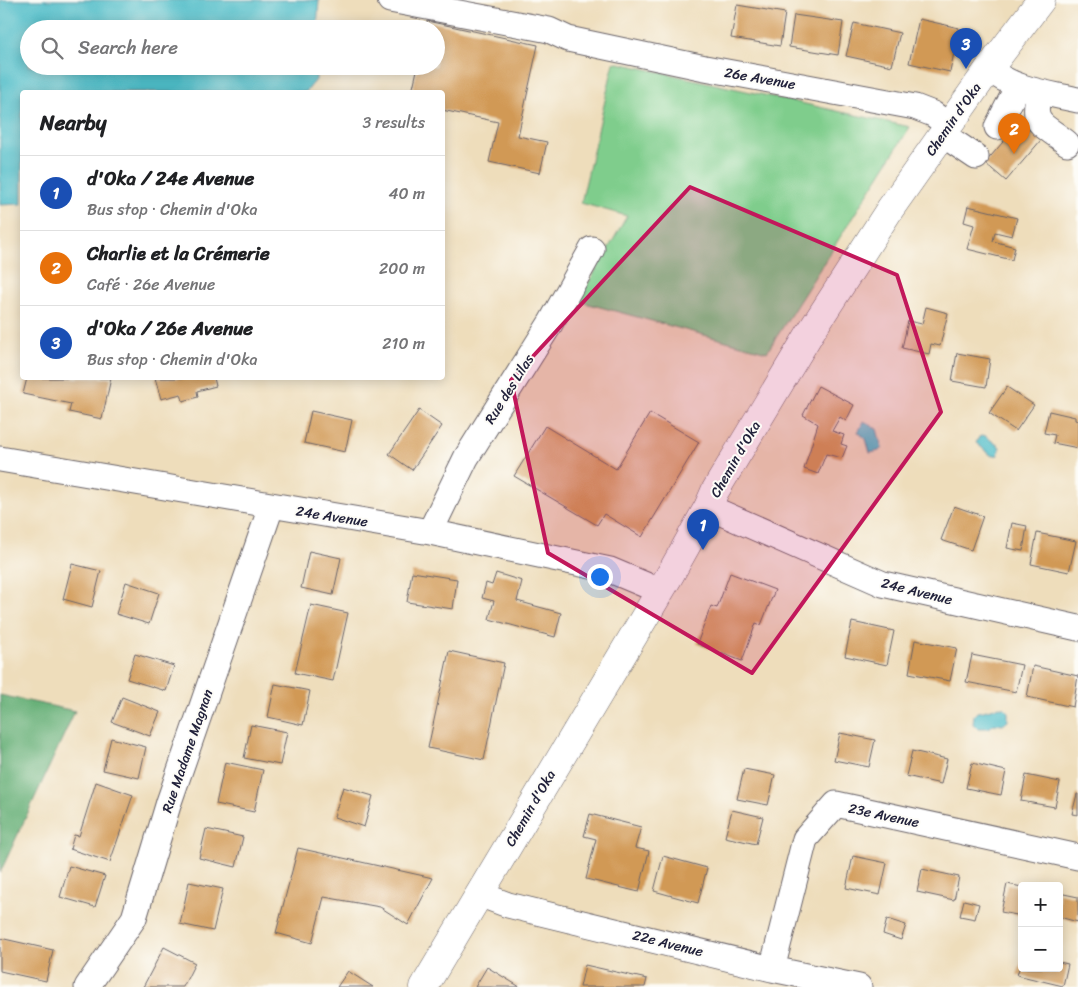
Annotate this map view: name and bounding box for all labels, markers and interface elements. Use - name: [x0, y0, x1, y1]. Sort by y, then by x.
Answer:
- search box: [20, 20, 445, 75]
- pin: 3: [950, 28, 982, 69]
- text: Search here: [78, 31, 178, 64]
- icon: search: [38, 34, 66, 62]
- street label: 26e Avenue: [722, 60, 798, 97]
- street label: Chemin d'Oka: [919, 77, 988, 161]
- text: Nearby: [40, 104, 106, 142]
- text: 3 results: [362, 108, 425, 137]
- pin: 2: [998, 113, 1030, 154]
- text: d'Oka / 24e Avenue: [87, 162, 254, 195]
- text: 1: [53, 179, 59, 208]
- text: 40 m: [388, 179, 425, 208]
- text: Bus stop · Chemin d'Oka: [87, 195, 258, 224]
- text: Charlie et la Crémerie: [87, 237, 270, 270]
- text: 2: [51, 254, 61, 283]
- text: 200 m: [379, 254, 425, 283]
- text: Café · 26e Avenue: [87, 270, 215, 299]
- text: d'Oka / 26e Avenue: [87, 312, 253, 345]
- text: 3: [52, 329, 60, 358]
- text: 210 m: [382, 329, 425, 358]
- text: Bus stop · Chemin d'Oka: [87, 345, 258, 374]
- street label: Rue des Lilas: [478, 349, 541, 429]
- street label: Chemin d'Oka: [703, 416, 768, 502]
- street label: 24e Avenue: [294, 498, 370, 535]
- pin: 1: [687, 509, 719, 550]
- your location: [587, 564, 613, 590]
- street label: 24e Avenue: [879, 571, 955, 612]
- street label: Rue Madame Magnan: [155, 685, 221, 816]
- street label: Chemin d'Oka: [498, 765, 563, 851]
- street label: 23e Avenue: [846, 796, 922, 835]
- map controls: [1018, 882, 1063, 972]
- button: +: [1018, 882, 1063, 927]
- street label: 22e Avenue: [630, 923, 706, 964]
- button: −: [1018, 927, 1063, 972]

